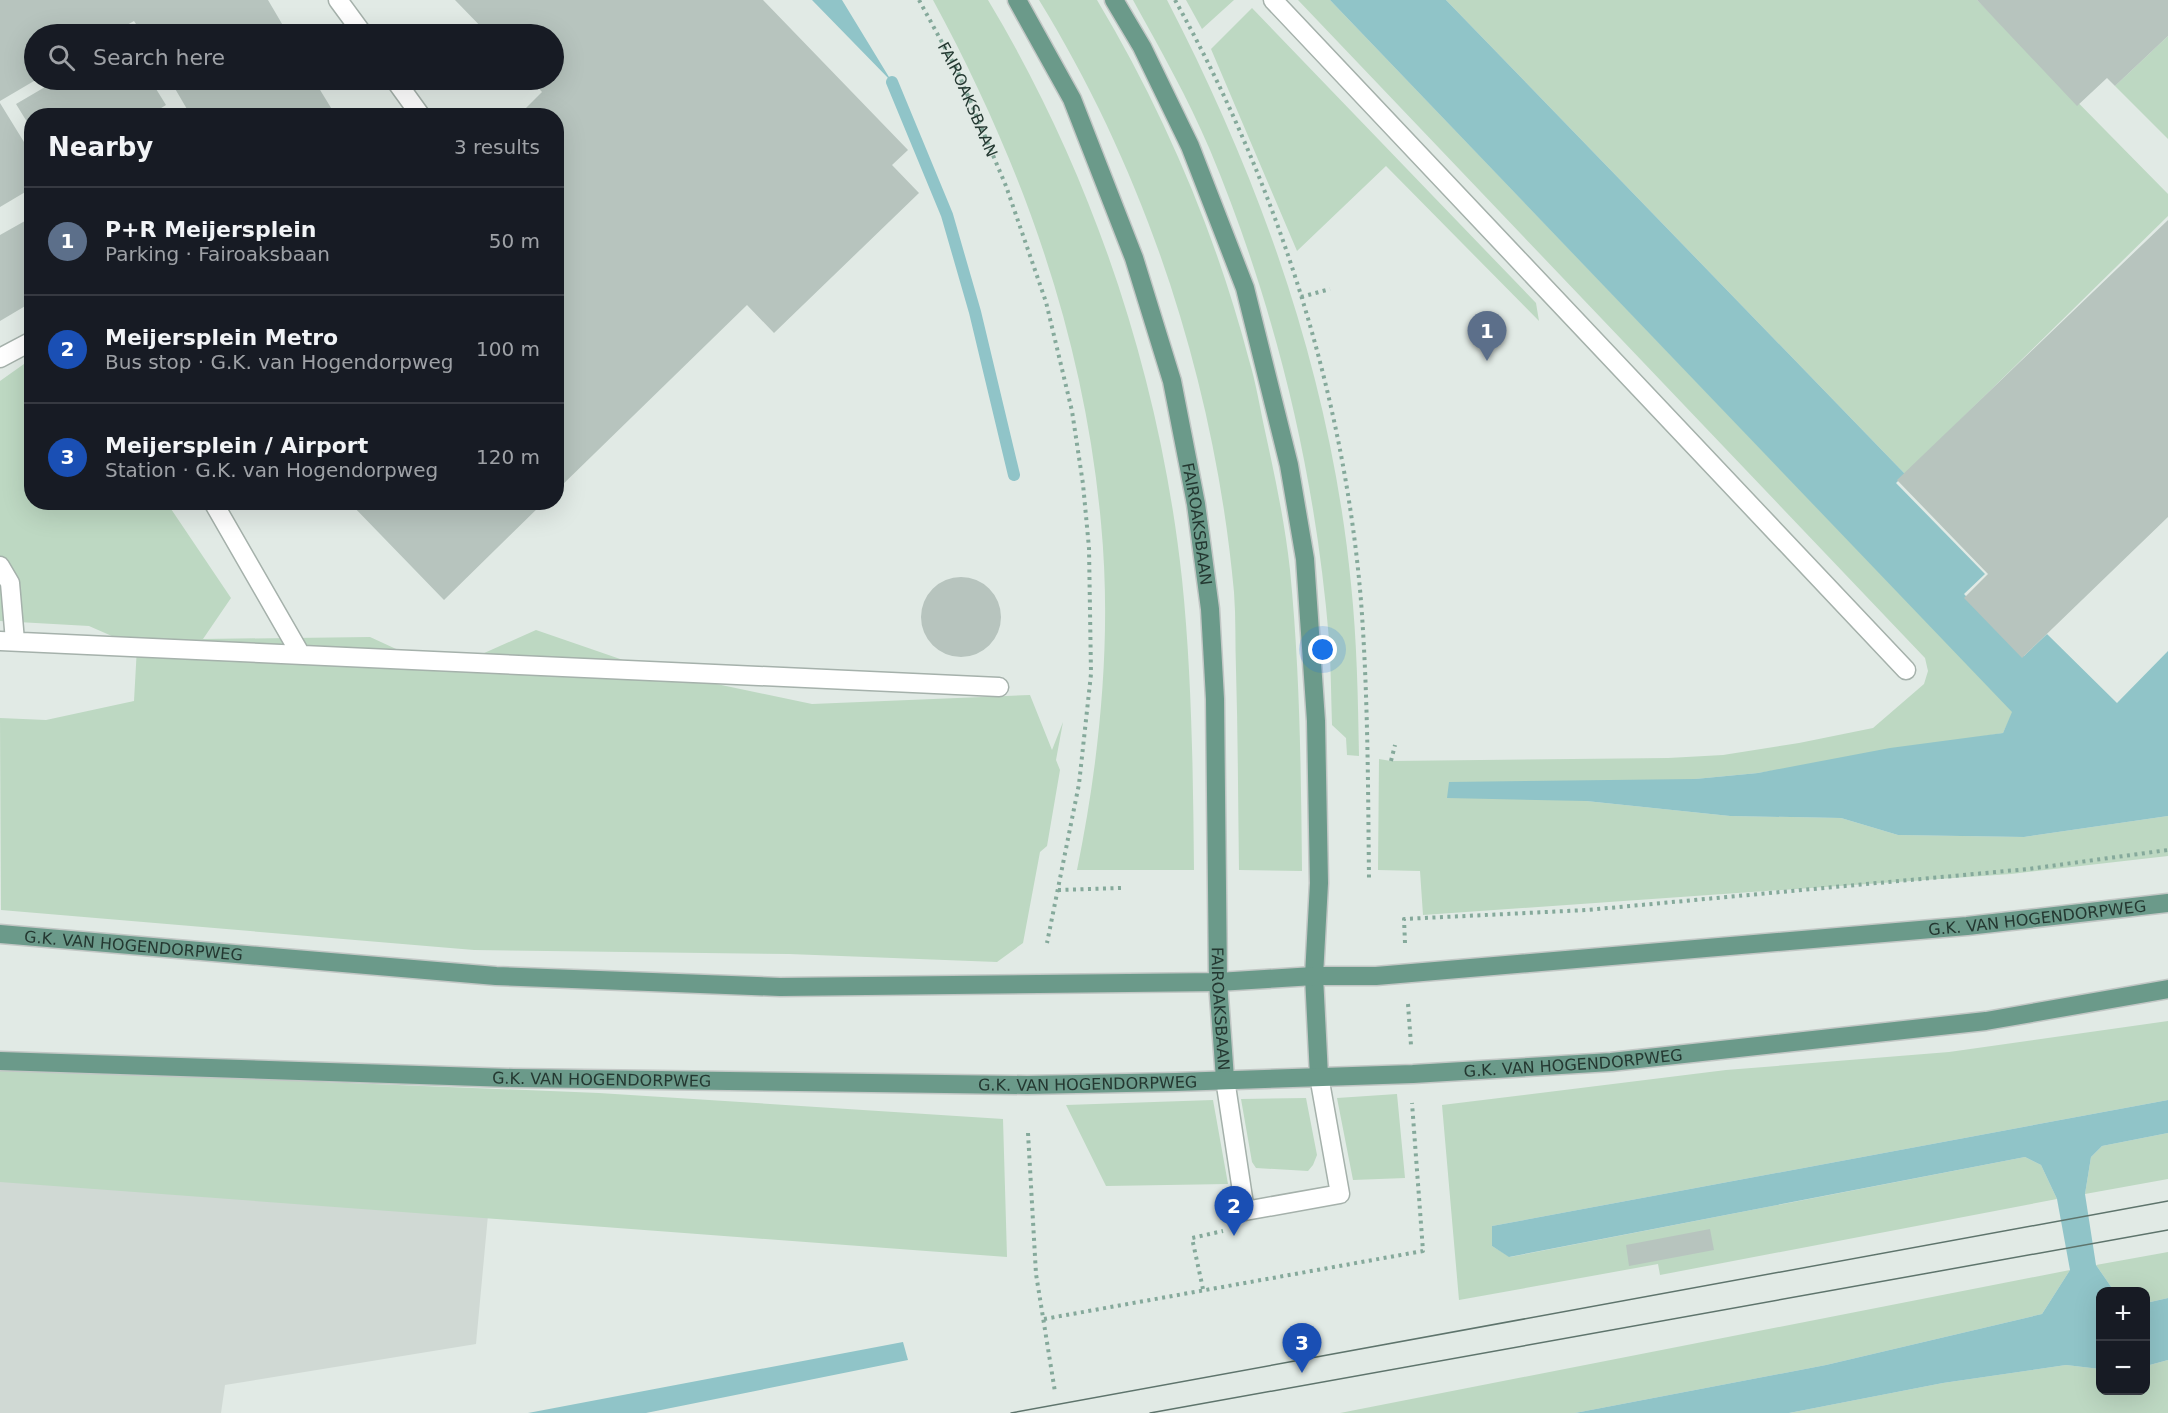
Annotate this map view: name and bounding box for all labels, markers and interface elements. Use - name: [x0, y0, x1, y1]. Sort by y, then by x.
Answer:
- search box: [24, 24, 564, 90]
- street label: FAIROAKSBAAN: [934, 39, 1002, 160]
- icon: search: [45, 41, 78, 74]
- text: Search here: [93, 45, 225, 70]
- text: Nearby: [48, 132, 153, 162]
- text: 3 results: [454, 135, 540, 159]
- text: P+R Meijersplein: [105, 217, 316, 242]
- text: 1: [61, 229, 74, 253]
- text: 50 m: [489, 229, 540, 253]
- text: Parking · Fairoaksbaan: [105, 242, 330, 266]
- pin: 1: [1468, 312, 1506, 361]
- text: Meijersplein Metro: [105, 325, 338, 350]
- text: 2: [61, 337, 74, 361]
- text: 100 m: [476, 337, 540, 361]
- text: Bus stop · G.K. van Hogendorpweg: [105, 350, 453, 374]
- text: Meijersplein / Airport: [105, 433, 368, 458]
- text: 3: [61, 445, 74, 469]
- text: 120 m: [476, 445, 540, 469]
- text: Station · G.K. van Hogendorpweg: [105, 458, 438, 482]
- street label: FAIROAKSBAAN: [1179, 461, 1216, 586]
- your location: [1308, 635, 1337, 664]
- street label: G.K. VAN HOGENDORPWEG: [1927, 896, 2147, 939]
- street label: G.K. VAN HOGENDORPWEG: [23, 927, 244, 964]
- street label: FAIROAKSBAAN: [1208, 947, 1234, 1071]
- street label: G.K. VAN HOGENDORPWEG: [1463, 1045, 1683, 1080]
- street label: G.K. VAN HOGENDORPWEG: [492, 1068, 711, 1090]
- street label: G.K. VAN HOGENDORPWEG: [978, 1072, 1198, 1095]
- pin: 2: [1214, 1186, 1254, 1236]
- map controls: [2096, 1287, 2150, 1395]
- button: +: [2096, 1287, 2150, 1341]
- pin: 3: [1282, 1324, 1322, 1373]
- button: −: [2096, 1341, 2150, 1395]

